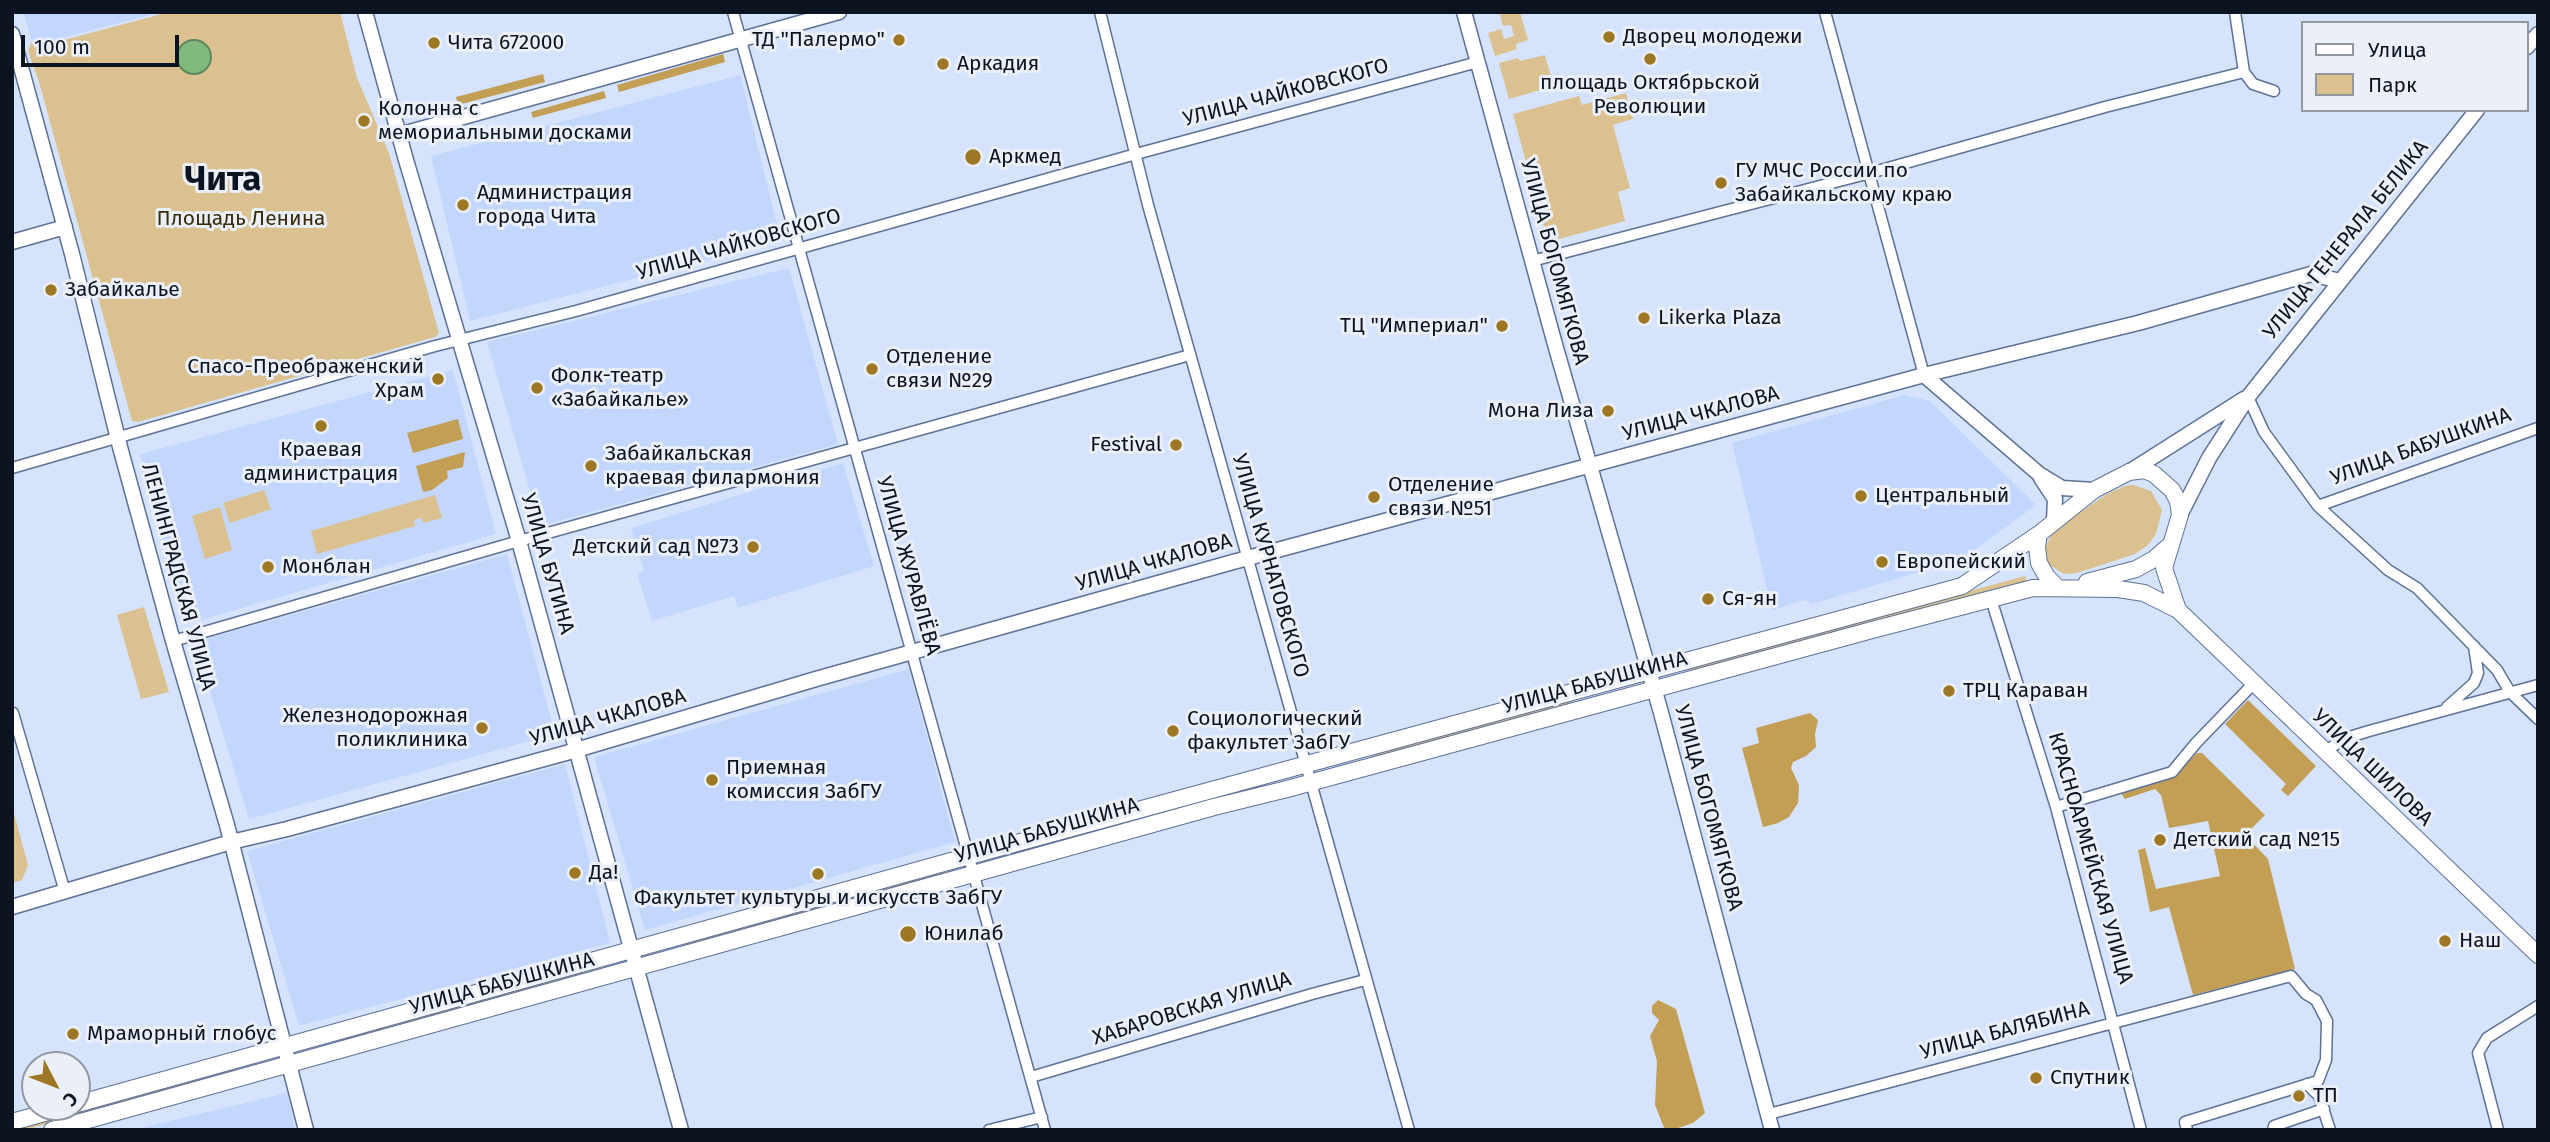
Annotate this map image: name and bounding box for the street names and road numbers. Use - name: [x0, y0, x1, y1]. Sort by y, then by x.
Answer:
- street label: УЛИЦА ЧАЙКОВСКОГО: [1181, 53, 1391, 133]
- street label: УЛИЦА ГЕНЕРАЛА БЕЛИКА: [2258, 136, 2434, 344]
- street label: УЛИЦА БОГОМЯГКОВА: [1514, 156, 1594, 368]
- street label: УЛИЦА ЧАЙКОВСКОГО: [634, 204, 844, 286]
- street label: УЛИЦА ЧКАЛОВА: [1620, 381, 1782, 447]
- street label: УЛИЦА БАБУШКИНА: [2327, 403, 2515, 491]
- street label: УЛИЦА КУРНАТОВСКОГО: [1226, 451, 1314, 681]
- street label: ЛЕНИНГРАДСКАЯ УЛИЦА: [136, 461, 220, 693]
- street label: УЛИЦА ЖУРАВЛЁВА: [870, 474, 946, 658]
- street label: УЛИЦА БУТИНА: [515, 491, 579, 637]
- street label: УЛИЦА ЧКАЛОВА: [1073, 529, 1235, 597]
- street label: УЛИЦА БАБУШКИНА: [1500, 646, 1690, 720]
- street label: УЛИЦА ЧКАЛОВА: [527, 684, 689, 752]
- street label: УЛИЦА БОГОМЯГКОВА: [1668, 702, 1748, 914]
- street label: УЛИЦА ШИЛОВА: [2307, 704, 2437, 832]
- street label: КРАСНОАРМЕЙСКАЯ УЛИЦА: [2042, 729, 2138, 987]
- street label: УЛИЦА БАБУШКИНА: [952, 793, 1142, 869]
- street label: УЛИЦА БАБУШКИНА: [407, 947, 597, 1021]
- street label: ХАБАРОВСКАЯ УЛИЦА: [1090, 967, 1294, 1051]
- street label: УЛИЦА БАЛЯБИНА: [1918, 996, 2092, 1066]

